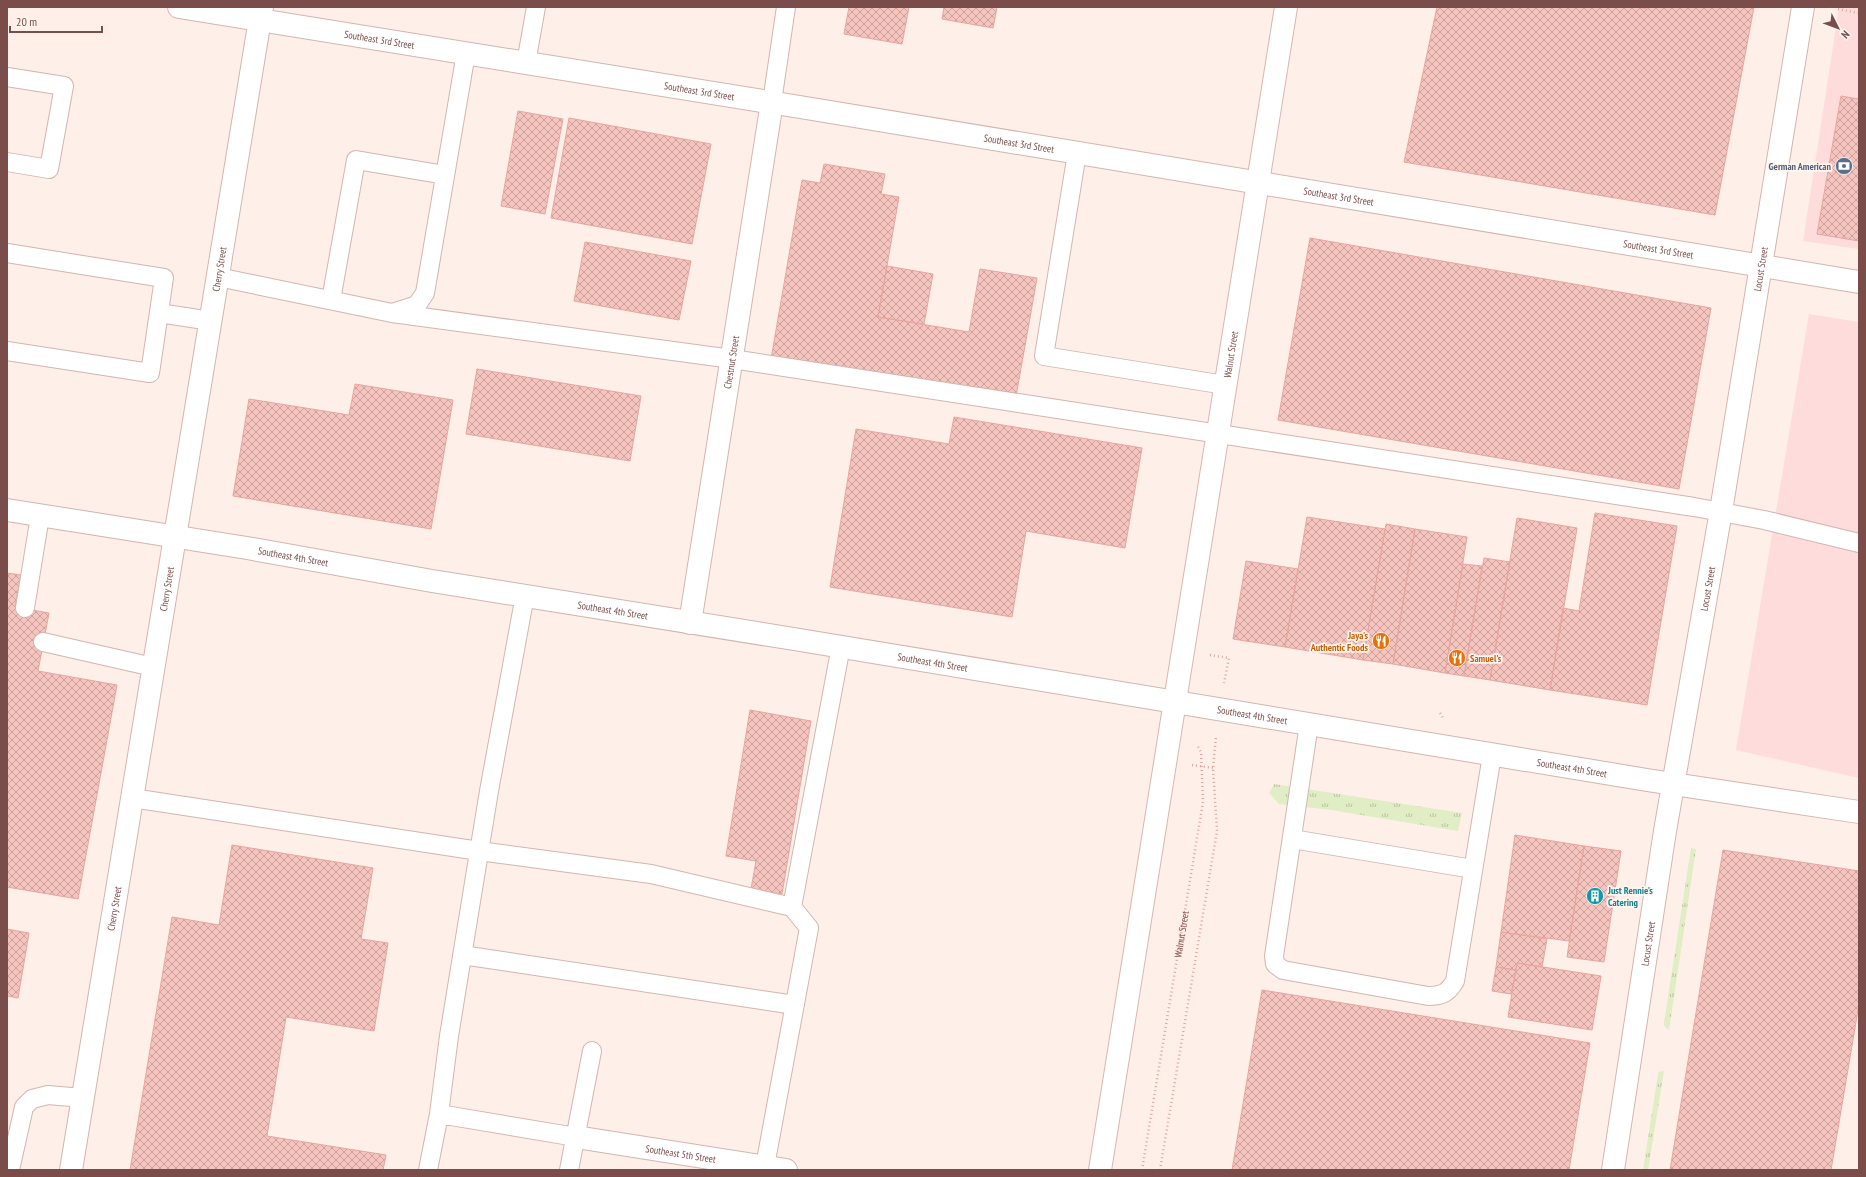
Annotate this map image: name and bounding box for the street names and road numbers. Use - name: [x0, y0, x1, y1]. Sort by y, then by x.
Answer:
- street label: Southeast 3rd Street: [343, 27, 416, 51]
- street label: Southeast 3rd Street: [663, 79, 736, 103]
- street label: Southeast 3rd Street: [983, 131, 1055, 155]
- street label: Southeast 3rd Street: [1303, 184, 1375, 208]
- street label: Southeast 3rd Street: [1622, 237, 1695, 261]
- street label: Cherry Street: [209, 246, 229, 292]
- street label: Locust Street: [1750, 246, 1770, 292]
- street label: Walnut Street: [1220, 330, 1241, 379]
- street label: Chestnut Street: [720, 334, 742, 390]
- street label: Southeast 4th Street: [257, 544, 330, 569]
- street label: Cherry Street: [156, 565, 177, 612]
- street label: Locust Street: [1697, 565, 1718, 612]
- street label: Southeast 4th Street: [577, 598, 649, 622]
- street label: Southeast 4th Street: [896, 650, 969, 674]
- street label: Southeast 4th Street: [1216, 703, 1289, 727]
- street label: Southeast 4th Street: [1536, 755, 1608, 780]
- street label: Cherry Street: [104, 885, 124, 932]
- street label: Walnut Street: [1171, 910, 1191, 959]
- street label: Locust Street: [1638, 920, 1658, 967]
- street label: Southeast 5th Street: [645, 1142, 717, 1165]

